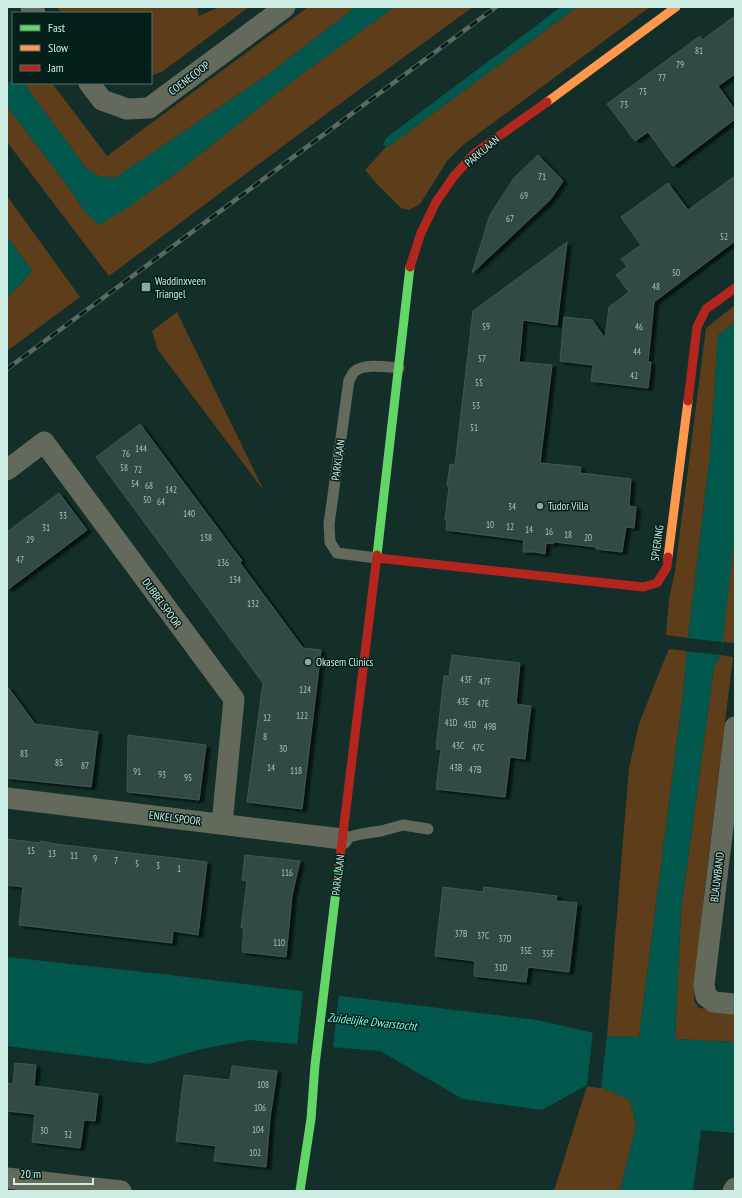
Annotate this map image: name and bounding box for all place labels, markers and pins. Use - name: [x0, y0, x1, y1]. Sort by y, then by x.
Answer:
- place label: Waddinxveen Triangel: [155, 274, 206, 301]
- marker: Waddinxveen Triangel: [140, 281, 152, 293]
- place label: Tudor Villa: [548, 499, 588, 513]
- marker: Tudor Villa: [535, 501, 545, 511]
- place label: Okasem Clinics: [316, 655, 374, 669]
- marker: Okasem Clinics: [303, 657, 313, 667]

